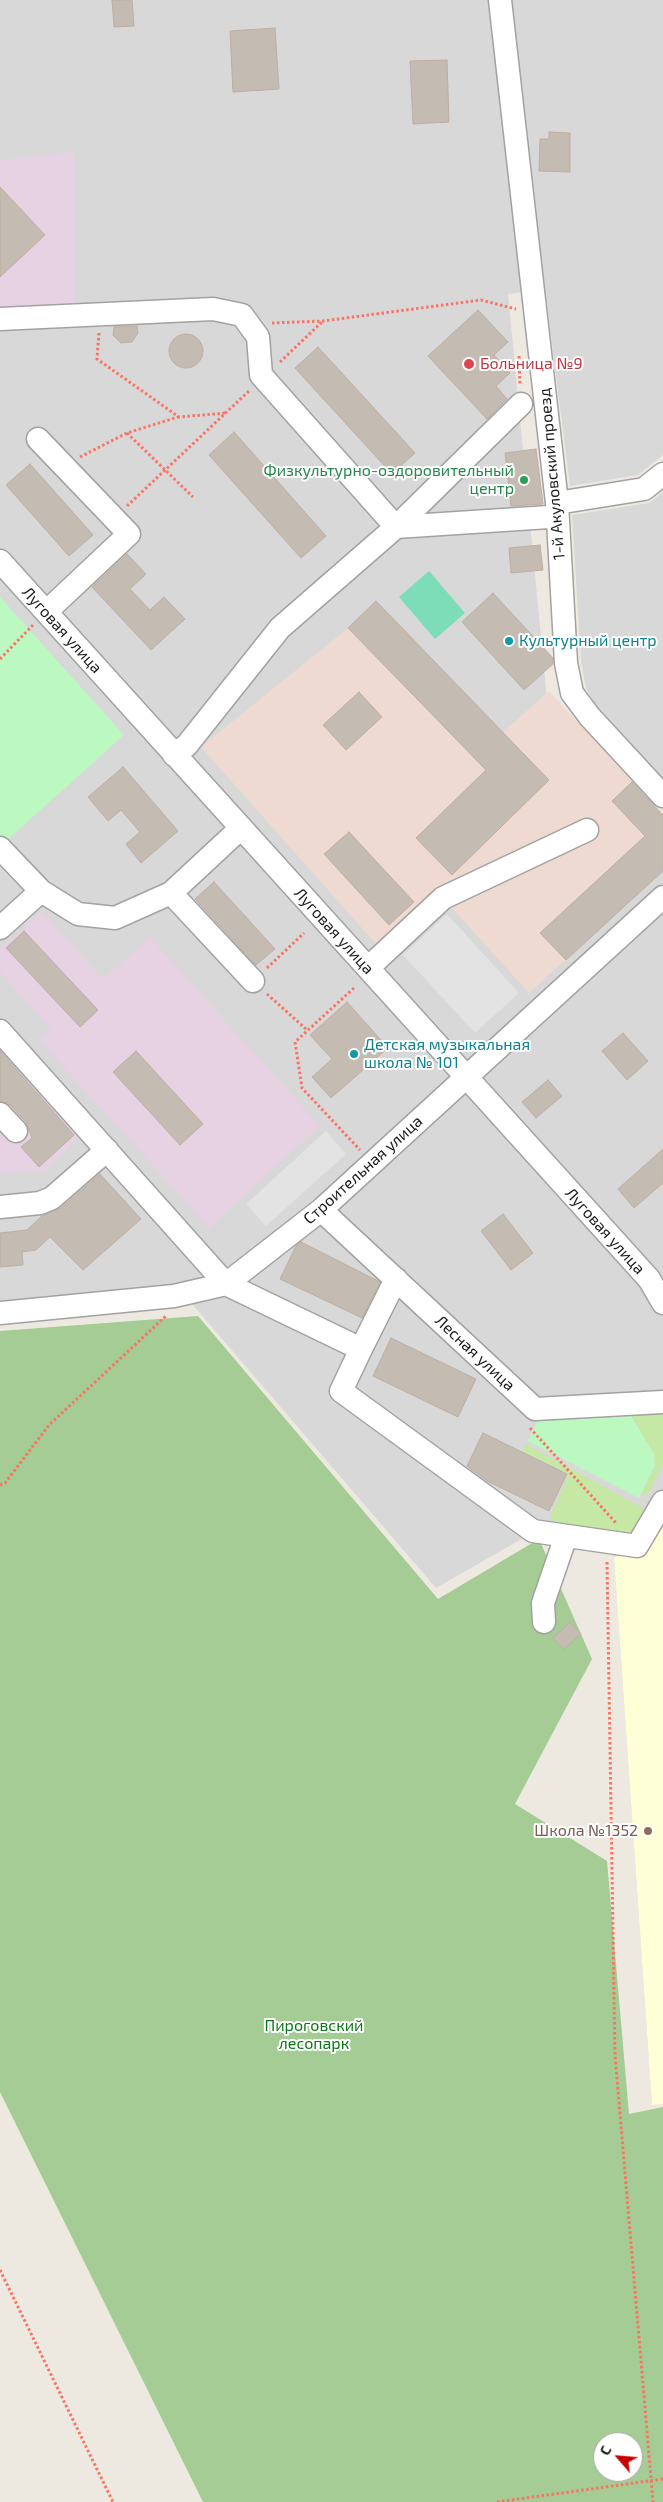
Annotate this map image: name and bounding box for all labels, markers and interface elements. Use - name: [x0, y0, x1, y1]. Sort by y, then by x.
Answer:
- place label: Больница №9: [480, 354, 583, 374]
- marker: Больница №9: [462, 357, 476, 371]
- street label: 1-й Акуловский проезд: [535, 387, 569, 561]
- place label: Физкультурно-оздоровительный центр: [264, 461, 514, 499]
- marker: Физкультурно-оздоровительный центр: [518, 474, 530, 486]
- street label: Луговая улица: [18, 583, 106, 677]
- place label: Культурный центр: [519, 631, 657, 651]
- marker: Культурный центр: [503, 635, 515, 647]
- street label: Луговая улица: [290, 884, 378, 978]
- place label: Детская музыкальная школа № 101: [364, 1035, 530, 1073]
- marker: Детская музыкальная школа № 101: [348, 1048, 360, 1060]
- street label: Строительная улица: [300, 1112, 426, 1228]
- street label: Луговая улица: [561, 1184, 649, 1278]
- street label: Лесная улица: [431, 1311, 519, 1395]
- place label: Школа №1352: [534, 1821, 638, 1841]
- marker: Школа №1352: [642, 1825, 654, 1837]
- park label: Пироговский лесопарк: [264, 2016, 364, 2054]
- north arrow: [593, 2432, 643, 2482]
- text: С: [596, 2443, 615, 2458]

